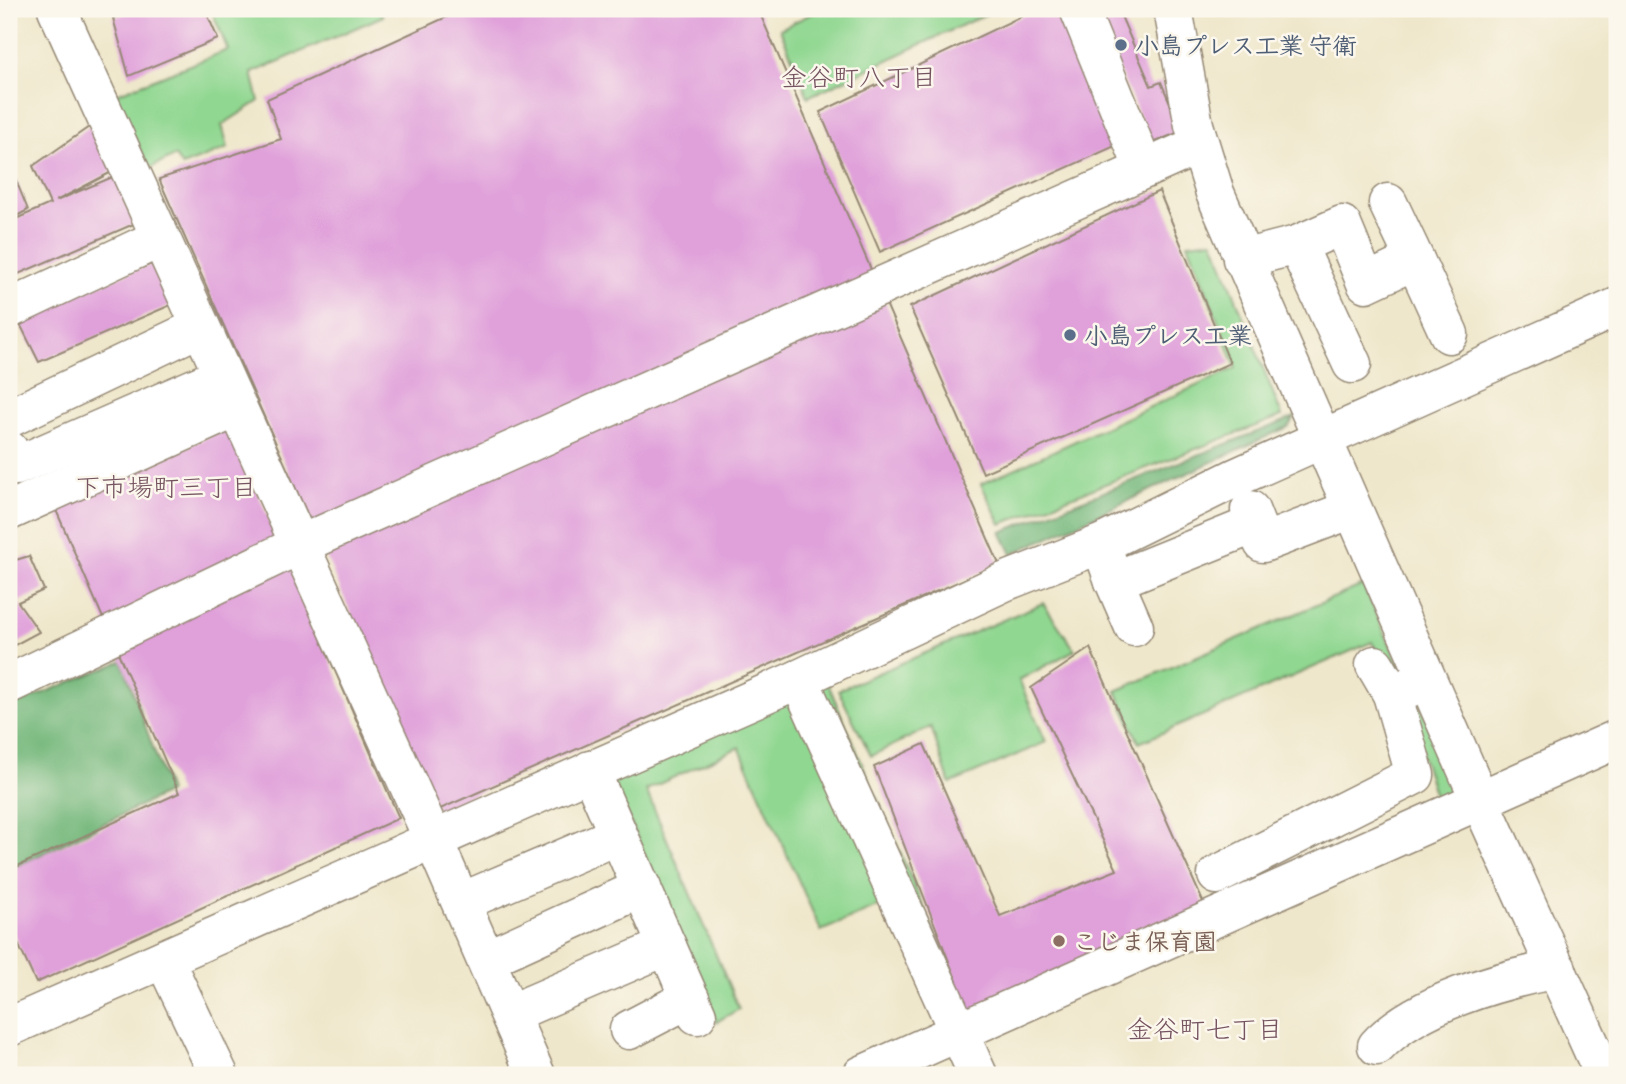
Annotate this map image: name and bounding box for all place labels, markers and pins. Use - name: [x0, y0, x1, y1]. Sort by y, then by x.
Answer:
- place label: 小島プレス工業 守衛: [1135, 29, 1357, 61]
- marker: 小島プレス工業 守衛: [1113, 37, 1129, 53]
- place label: 小島プレス工業: [1084, 319, 1252, 351]
- marker: 小島プレス工業: [1062, 327, 1078, 343]
- place label: こじま保育園: [1073, 925, 1217, 957]
- marker: こじま保育園: [1051, 933, 1067, 949]

